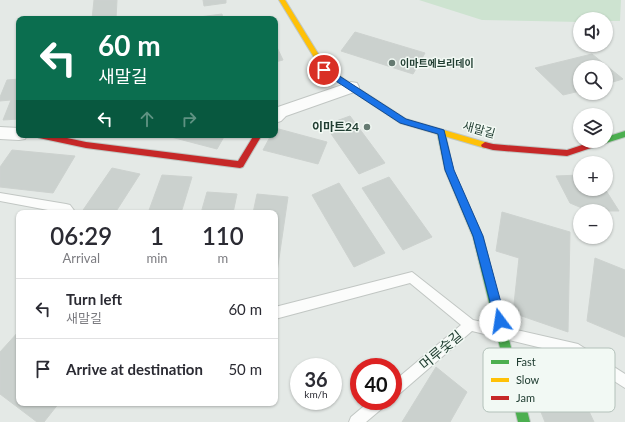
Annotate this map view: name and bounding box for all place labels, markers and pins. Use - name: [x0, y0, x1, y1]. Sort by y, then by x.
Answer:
- pin: [307, 53, 341, 87]
- place label: 이마트에브리데이: [400, 57, 474, 69]
- marker: 이마트에브리데이: [387, 58, 397, 68]
- place label: 이마트24: [312, 119, 359, 134]
- marker: 이마트24: [362, 122, 372, 132]

